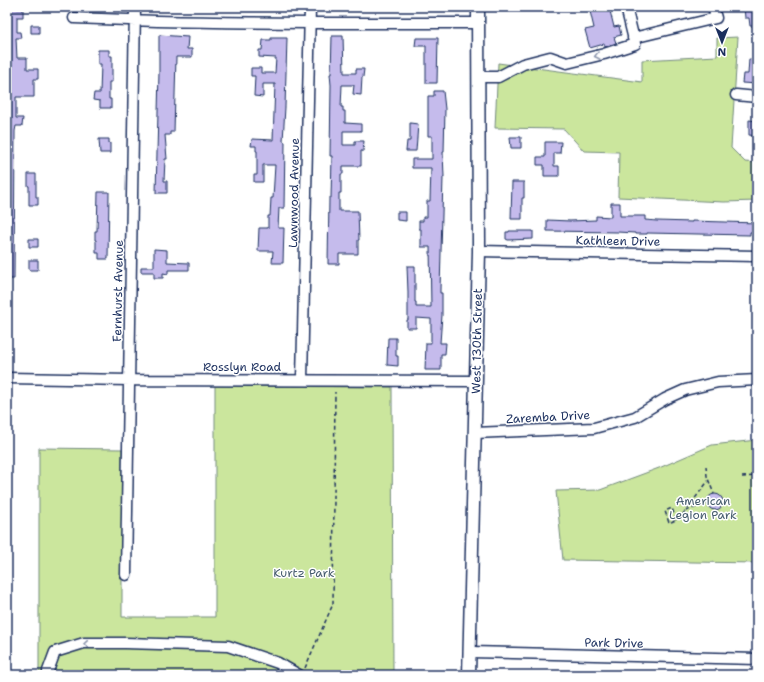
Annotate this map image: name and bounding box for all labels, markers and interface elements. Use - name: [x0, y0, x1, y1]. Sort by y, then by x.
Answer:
- north arrow: [702, 22, 742, 62]
- text: N: [717, 44, 726, 59]
- one-way arrow: [594, 51, 600, 59]
- street label: Lawnwood Avenue: [285, 138, 303, 248]
- street label: Kathleen Drive: [575, 232, 661, 250]
- street label: Fernhurst Avenue: [109, 240, 127, 342]
- street label: West 130th Street: [468, 288, 486, 394]
- street label: Rosslyn Road: [203, 359, 282, 375]
- street label: Zaremba Drive: [505, 407, 591, 427]
- park label: American Legion Park: [669, 493, 737, 523]
- park label: Kurtz Park: [273, 565, 335, 581]
- street label: Park Drive: [584, 634, 644, 652]
- one-way arrow: [83, 639, 89, 648]

